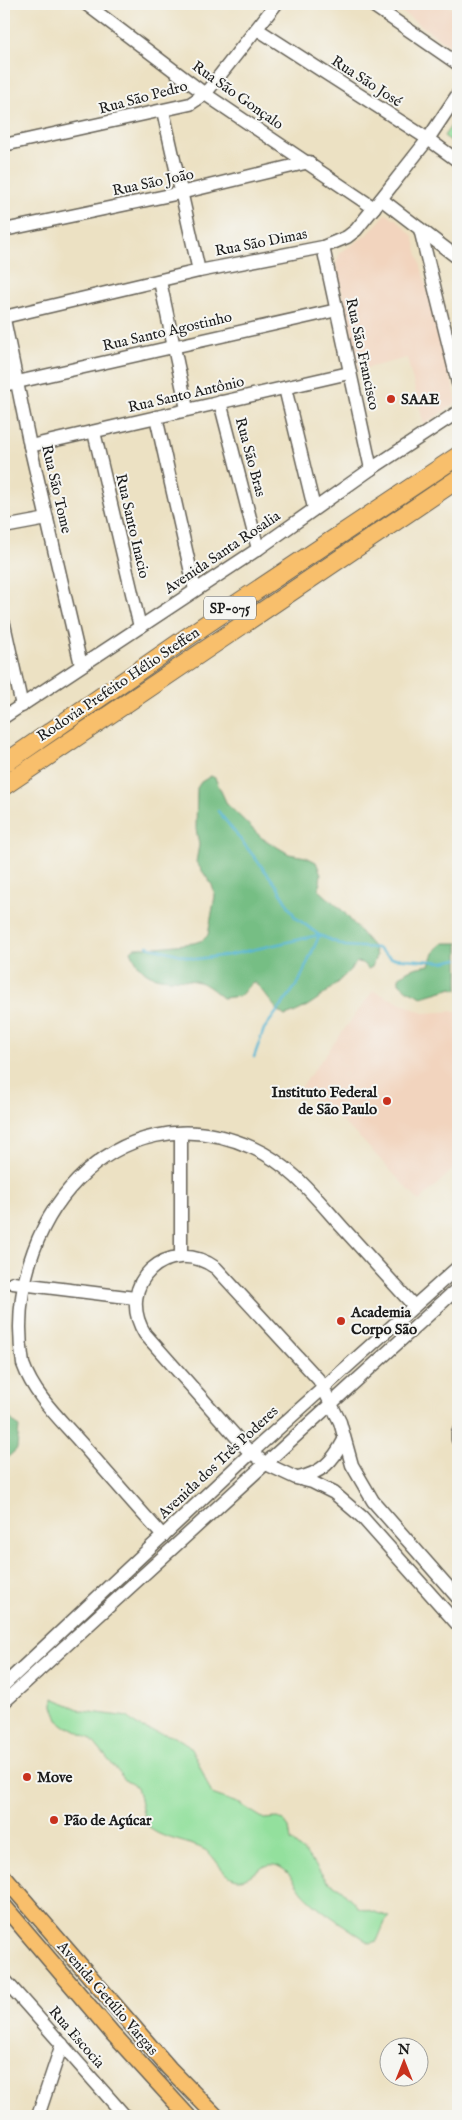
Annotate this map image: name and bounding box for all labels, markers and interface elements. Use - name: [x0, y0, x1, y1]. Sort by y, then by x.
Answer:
- street label: Rua São José: [328, 52, 406, 111]
- street label: Rua São Gonçalo: [188, 57, 287, 134]
- street label: Rua São Pedro: [97, 76, 190, 118]
- street label: Rua São João: [111, 165, 196, 200]
- street label: Rua São Dimas: [213, 224, 309, 261]
- street label: Rua São Francisco: [341, 296, 384, 412]
- street label: Rua Santo Agostinho: [101, 307, 234, 356]
- street label: Rua Santo Antônio: [126, 372, 246, 417]
- place label: SAAE: [401, 390, 440, 409]
- marker: SAAE: [385, 393, 397, 405]
- street label: Rua São Bras: [231, 415, 270, 499]
- street label: Rua São Tome: [37, 443, 76, 535]
- street label: Rua Santo Inacio: [111, 472, 154, 580]
- street label: Avenida Santa Rosalia: [160, 506, 284, 599]
- road number: SP-075: [204, 596, 256, 620]
- street label: Rodovia Prefeito Hélio Steffen: [33, 623, 203, 746]
- place label: Instituto Federal de São Paulo: [271, 1083, 378, 1119]
- marker: Instituto Federal de São Paulo: [381, 1095, 393, 1107]
- place label: Academia Corpo São: [350, 1303, 417, 1339]
- marker: Academia Corpo São: [335, 1315, 347, 1327]
- street label: Avenida dos Três Poderes: [154, 1402, 282, 1524]
- place label: Move: [37, 1768, 72, 1787]
- marker: Move: [21, 1771, 33, 1783]
- place label: Pão de Açúcar: [64, 1811, 152, 1830]
- marker: Pão de Açúcar: [48, 1814, 60, 1826]
- street label: Avenida Getúlio Vargas: [52, 1937, 162, 2059]
- street label: Rua Escocia: [45, 2002, 109, 2073]
- north arrow: [380, 2038, 430, 2088]
- text: N: [397, 2041, 410, 2059]

